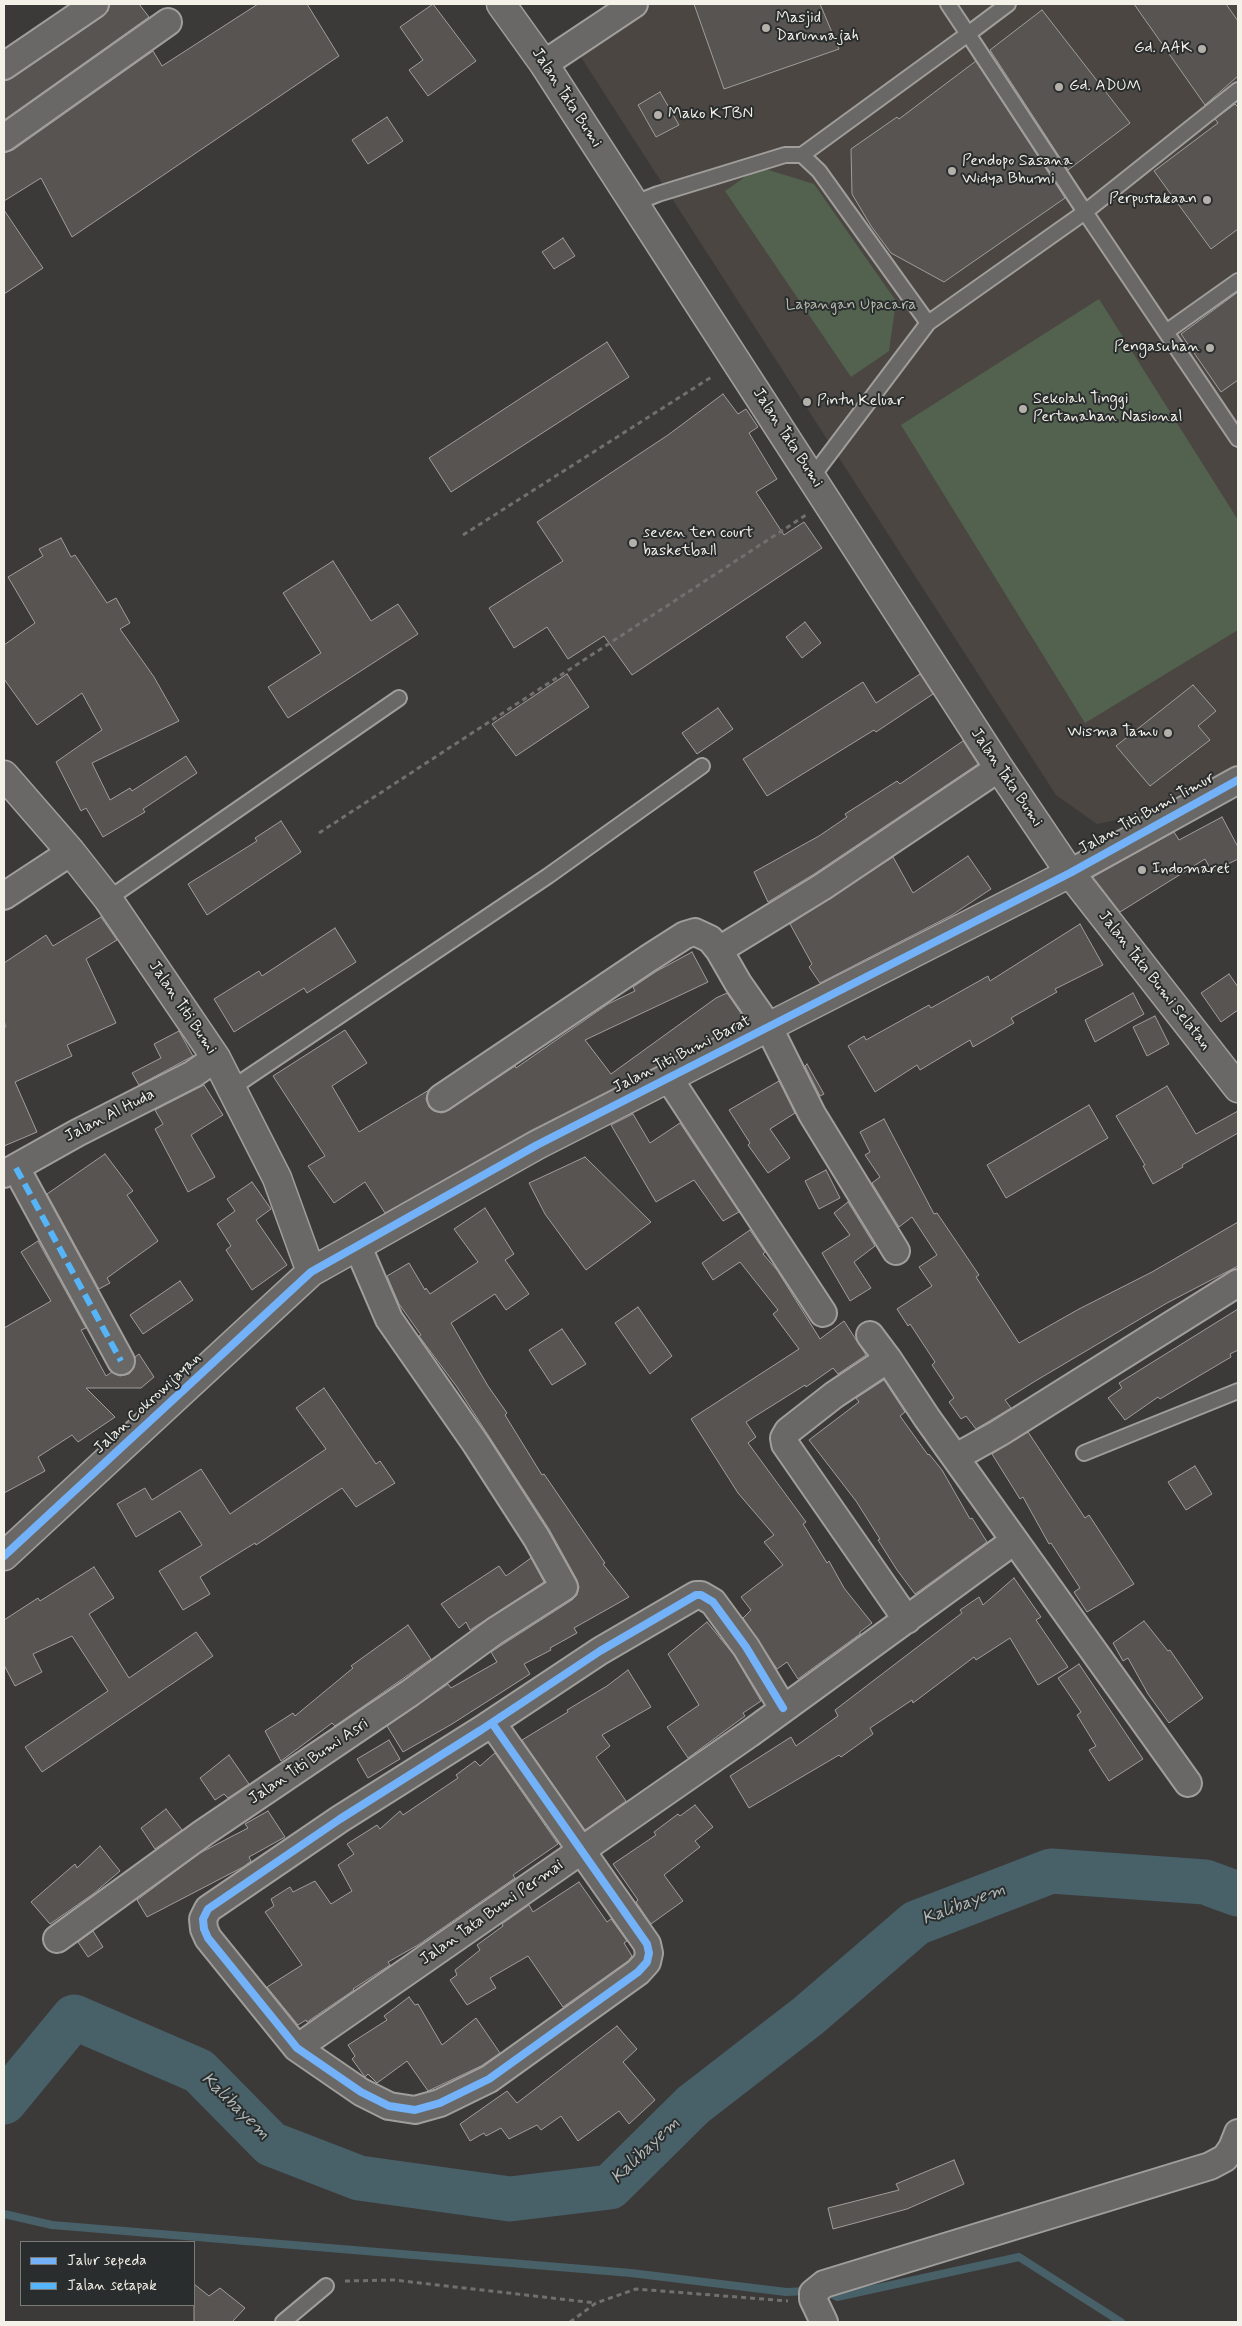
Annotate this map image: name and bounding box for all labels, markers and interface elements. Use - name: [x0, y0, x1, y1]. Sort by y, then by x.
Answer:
- place label: Masjid Darunnajah: [776, 9, 859, 47]
- marker: Masjid Darunnajah: [760, 22, 772, 34]
- place label: Gd. AAK: [1134, 39, 1192, 59]
- marker: Gd. AAK: [1196, 43, 1208, 55]
- street label: Jalan Tata Bumi: [527, 45, 605, 151]
- place label: Gd. ADUM: [1069, 77, 1142, 97]
- marker: Gd. ADUM: [1053, 81, 1065, 93]
- place label: Mako KTBN: [668, 105, 753, 125]
- marker: Mako KTBN: [652, 109, 664, 121]
- place label: Pendopo Sasana Widya Bhumi: [962, 152, 1072, 190]
- marker: Pendopo Sasana Widya Bhumi: [946, 165, 958, 177]
- place label: Perpustakaan: [1109, 190, 1197, 210]
- marker: Perpustakaan: [1201, 194, 1213, 206]
- park label: Lapangan Upacara: [785, 296, 917, 316]
- place label: Pengasuhan: [1114, 338, 1200, 358]
- marker: Pengasuhan: [1204, 342, 1216, 354]
- street label: Jalan Tata Bumi: [748, 385, 826, 491]
- place label: Sekolah Tinggi Pertanahan Nasional: [1033, 390, 1182, 428]
- place label: Pintu Keluar: [817, 392, 904, 412]
- marker: Pintu Keluar: [801, 396, 813, 408]
- marker: Sekolah Tinggi Pertanahan Nasional: [1017, 403, 1029, 415]
- place label: seven ten court basketball: [643, 524, 753, 562]
- marker: seven ten court basketball: [627, 537, 639, 549]
- place label: Wisma Tamu: [1067, 723, 1158, 743]
- street label: Jalan Tata Bumi: [966, 725, 1046, 831]
- marker: Wisma Tamu: [1162, 727, 1174, 739]
- street label: Jalan Titi Bumi Timur: [1076, 769, 1218, 859]
- place label: Indomaret: [1152, 860, 1230, 880]
- marker: Indomaret: [1136, 864, 1148, 876]
- street label: Jalan Tata Bumi Selatan: [1094, 907, 1214, 1055]
- street label: Jalan Titi Bumi: [144, 958, 220, 1058]
- street label: Jalan Titi Bumi Barat: [610, 1012, 754, 1098]
- street label: Jalan Al Huda: [62, 1085, 158, 1147]
- street label: Jalan Cokrowijayan: [90, 1349, 206, 1459]
- street label: Jalan Titi Bumi Asri: [245, 1715, 373, 1809]
- street label: Jalan Tata Bumi Permai: [417, 1856, 567, 1970]
- water label: Kalibayem: [919, 1879, 1009, 1931]
- water label: Kalibayem: [196, 2069, 274, 2145]
- water label: Kalibayem: [607, 2113, 685, 2189]
- legend: [20, 2241, 195, 2306]
- text: Jalur sepeda: [67, 2251, 147, 2271]
- text: Jalan setapak: [67, 2276, 157, 2296]

